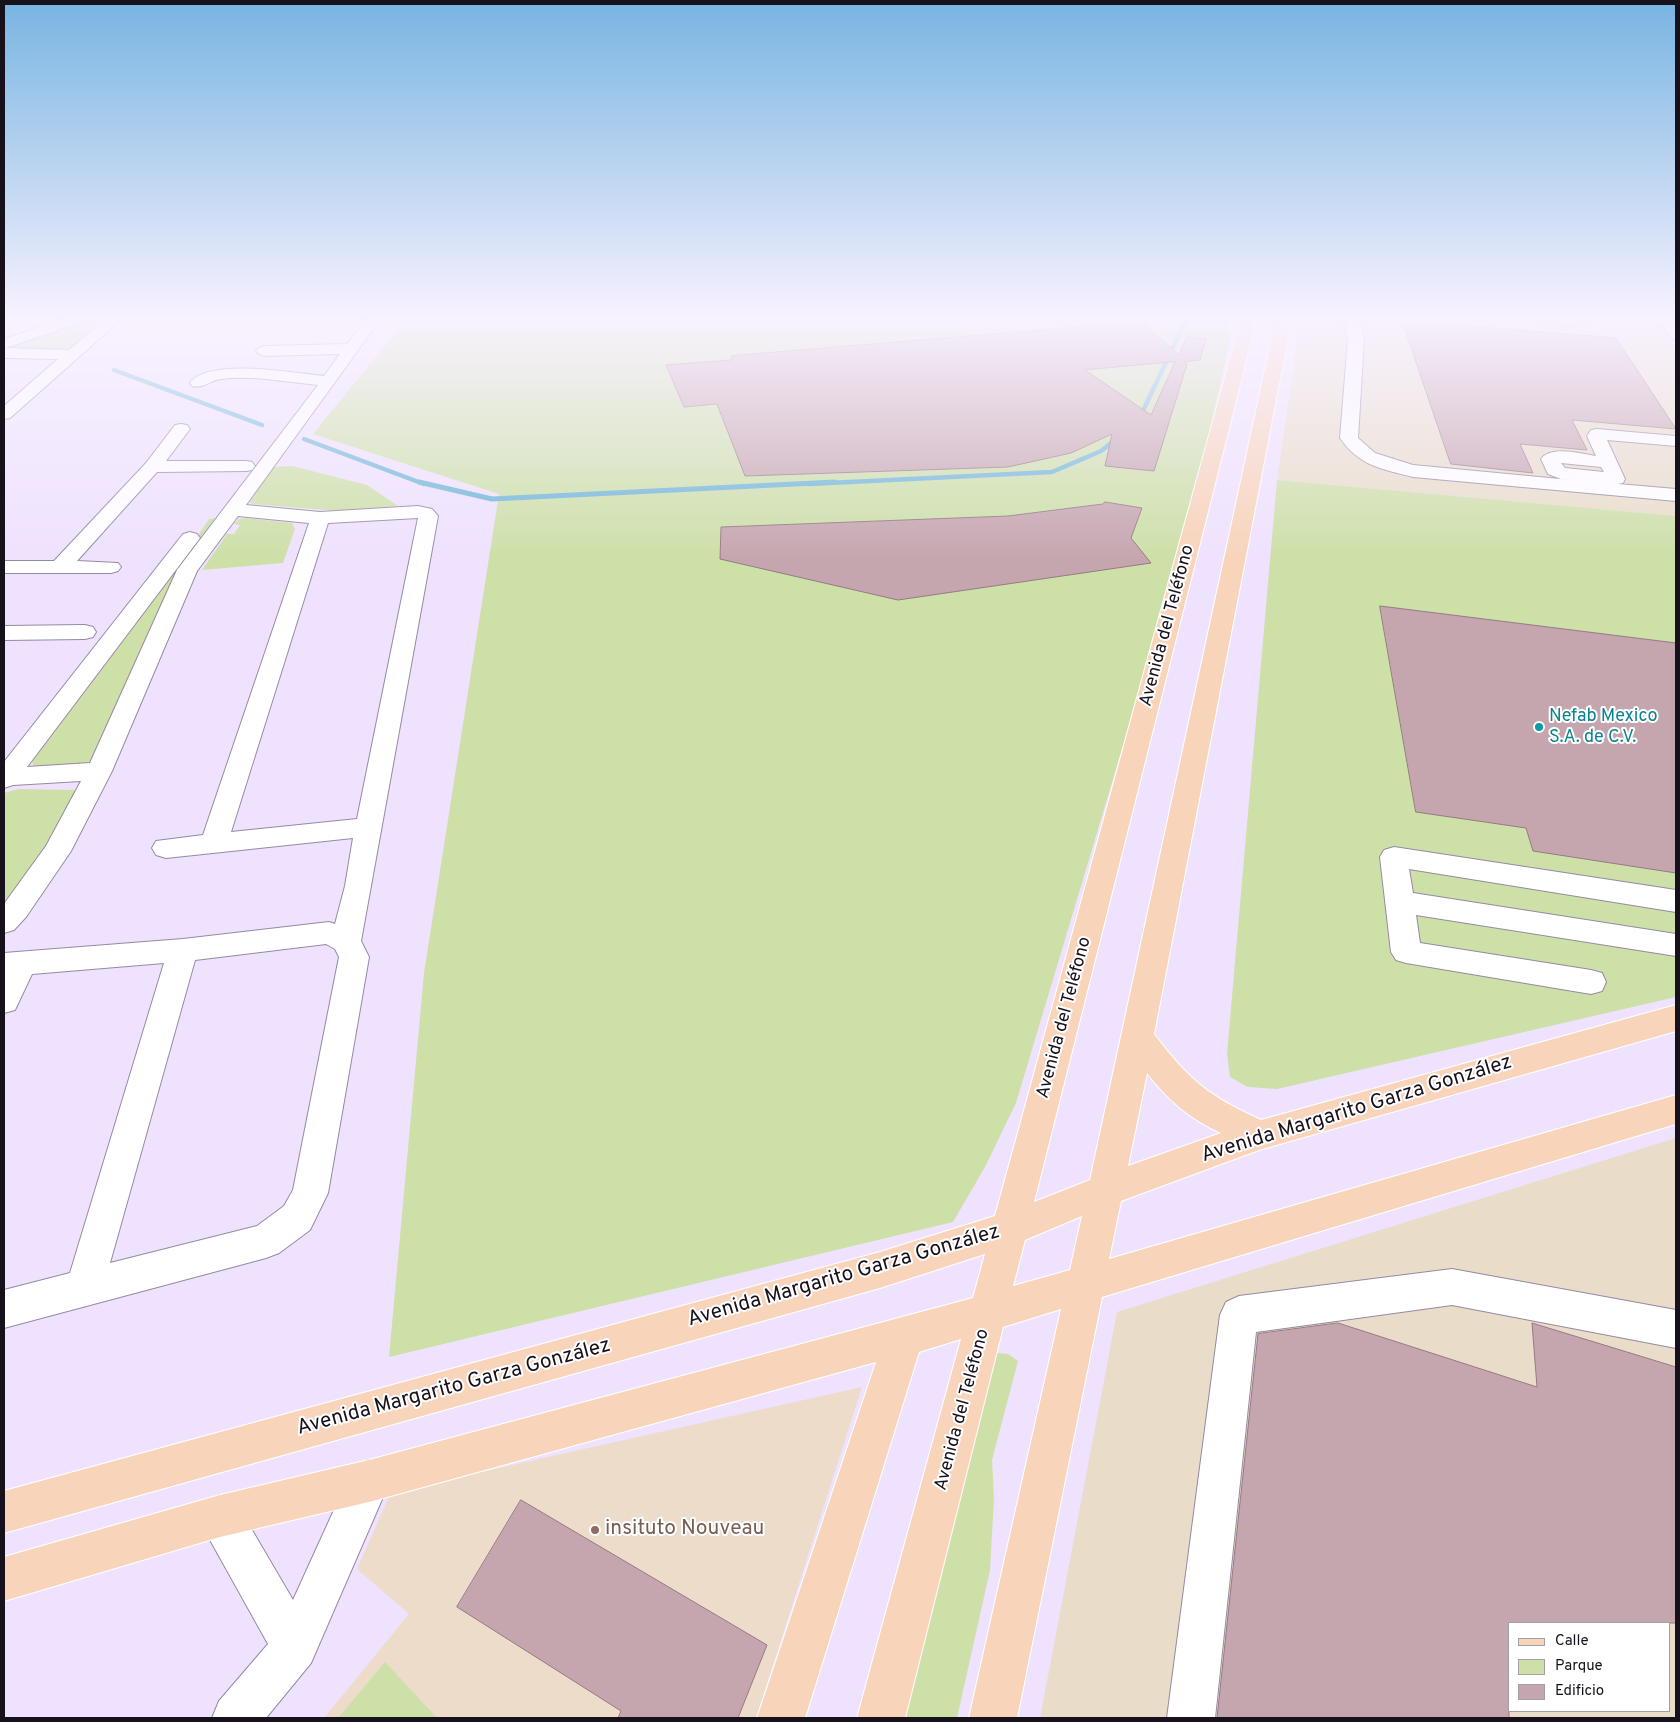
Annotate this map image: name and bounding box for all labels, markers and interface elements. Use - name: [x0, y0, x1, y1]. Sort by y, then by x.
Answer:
- street label: Avenida del Teléfono: [1136, 543, 1200, 709]
- place label: Nefab Mexico S.A. de C.V.: [1549, 706, 1658, 749]
- marker: Nefab Mexico S.A. de C.V.: [1533, 721, 1545, 733]
- street label: Avenida del Teléfono: [1033, 935, 1097, 1101]
- street label: Avenida Margarito Garza González: [1199, 1051, 1515, 1169]
- street label: Avenida Margarito Garza González: [685, 1220, 1003, 1334]
- street label: Avenida del Teléfono: [931, 1327, 995, 1493]
- street label: Avenida Margarito Garza González: [294, 1334, 614, 1442]
- place label: insituto Nouveau: [605, 1517, 764, 1543]
- marker: insituto Nouveau: [589, 1524, 601, 1536]
- legend: [1508, 1622, 1670, 1712]
- text: Calle: [1555, 1632, 1589, 1651]
- text: Parque: [1555, 1657, 1603, 1676]
- text: Edificio: [1555, 1682, 1604, 1701]

